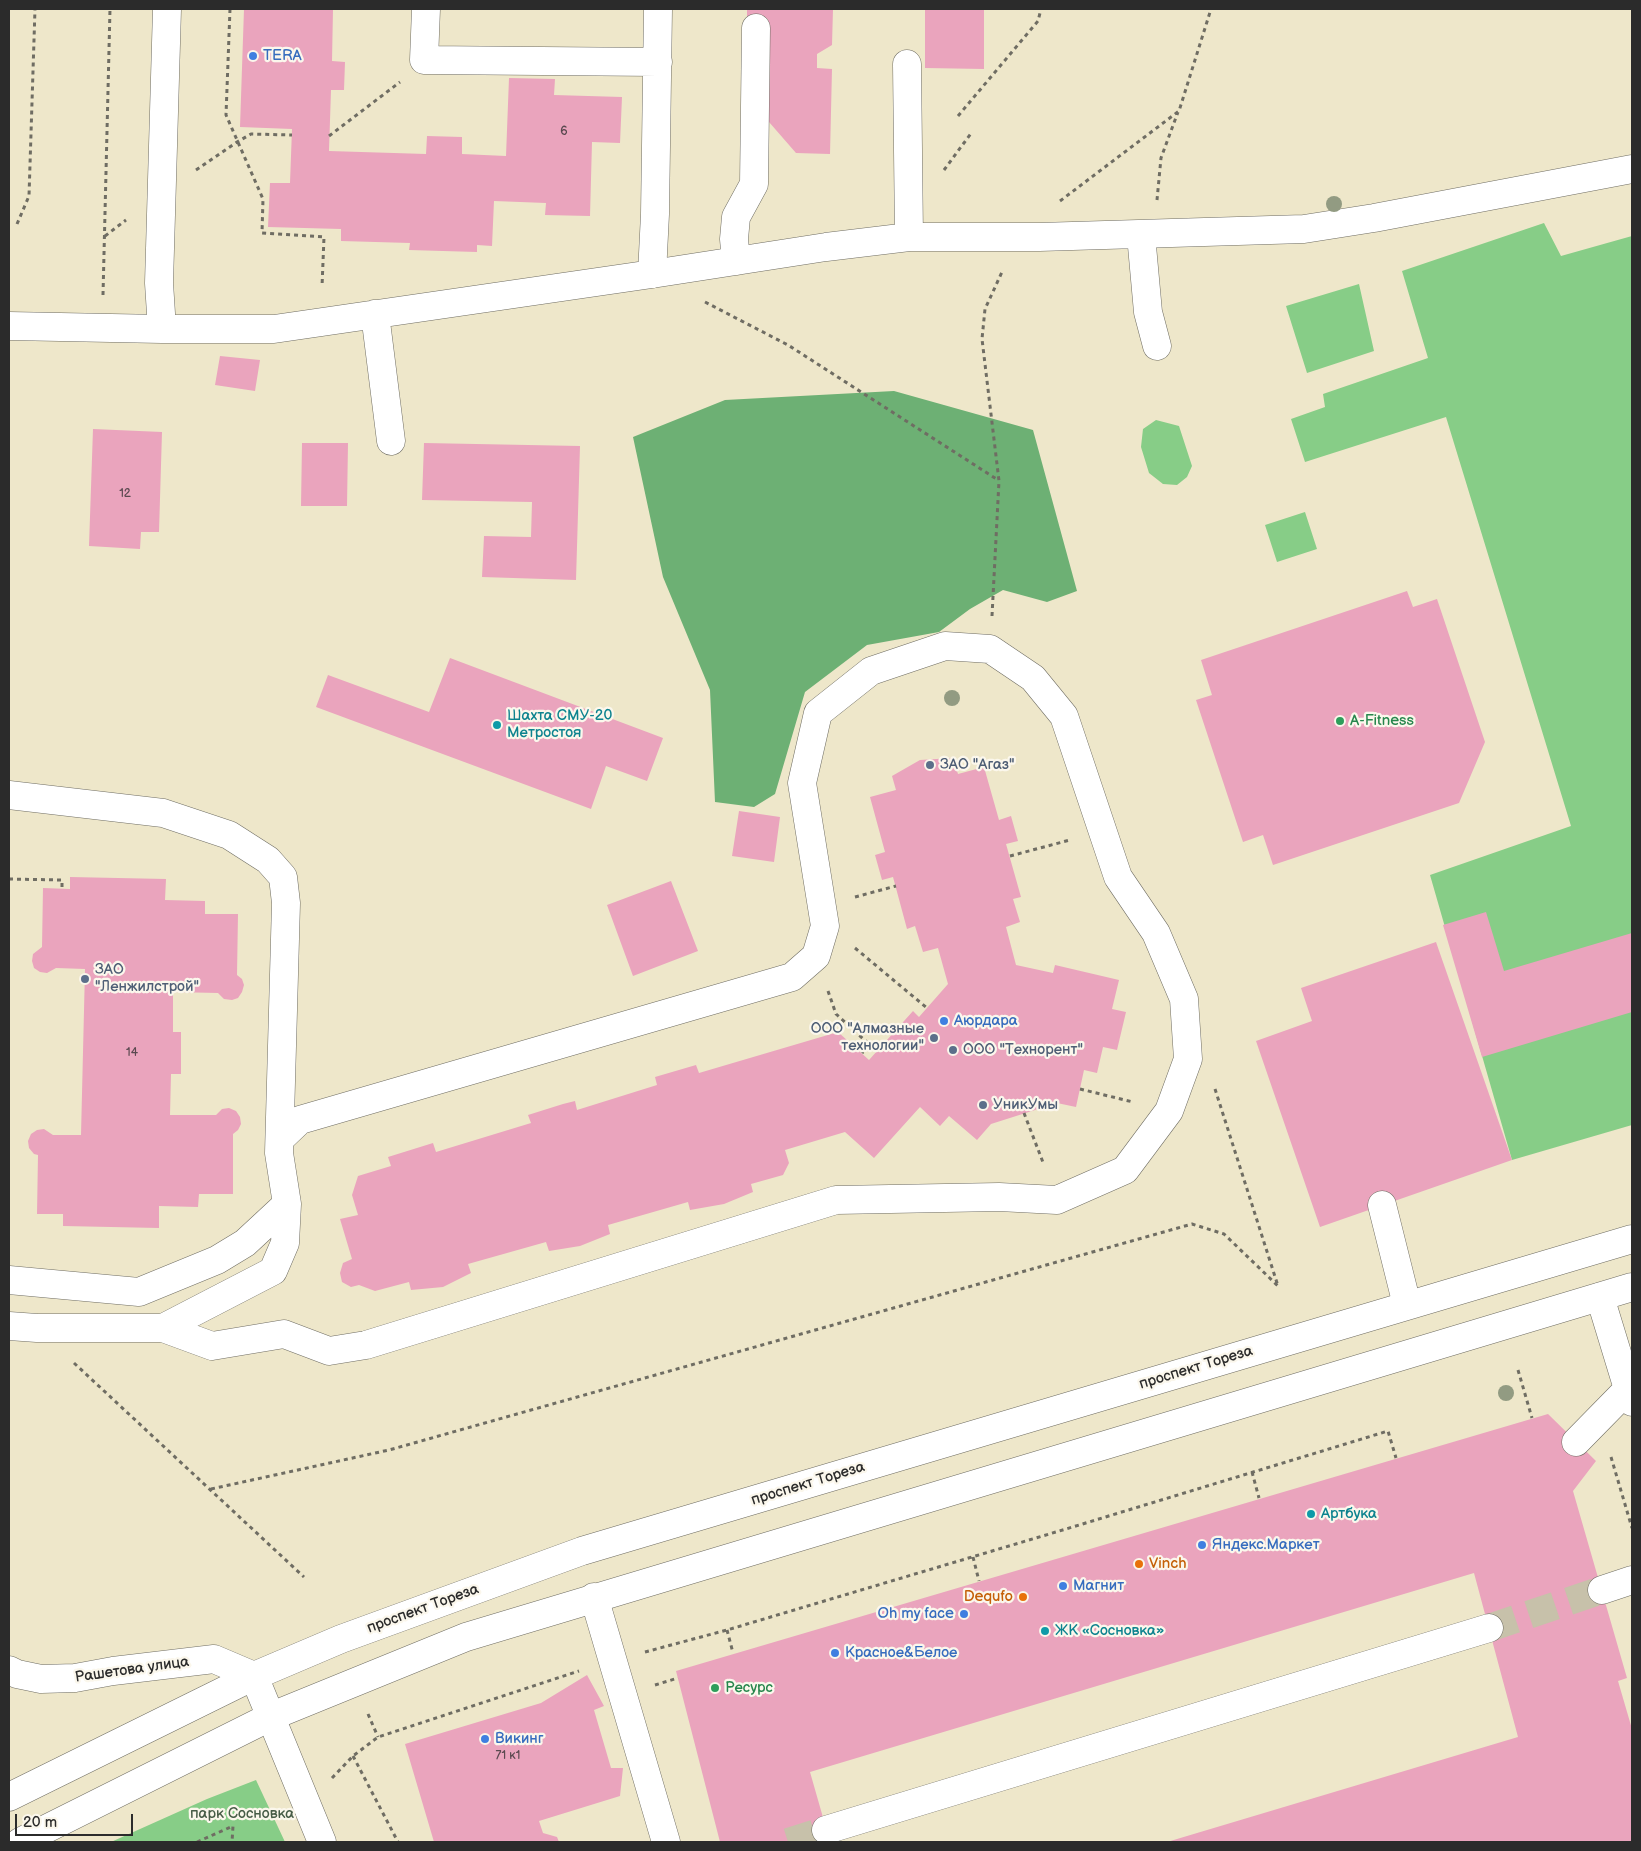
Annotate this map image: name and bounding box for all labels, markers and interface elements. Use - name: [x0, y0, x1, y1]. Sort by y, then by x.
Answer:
- place label: TERA: [263, 47, 302, 65]
- marker: TERA: [247, 50, 259, 62]
- house number: 6: [560, 125, 568, 139]
- house number: 12: [119, 487, 131, 501]
- place label: Шахта СМУ-20 Метростоя: [507, 707, 612, 742]
- place label: A-Fitness: [1350, 712, 1414, 730]
- marker: A-Fitness: [1334, 715, 1346, 727]
- marker: Шахта СМУ-20 Метростоя: [491, 719, 503, 731]
- place label: ЗАО "Агаз": [940, 756, 1015, 774]
- marker: ЗАО "Агаз": [924, 759, 936, 771]
- place label: ЗАО "Ленжилстрой": [95, 961, 199, 996]
- marker: ЗАО "Ленжилстрой": [79, 973, 91, 985]
- place label: Аюрдара: [954, 1012, 1018, 1030]
- marker: Аюрдара: [938, 1015, 950, 1027]
- place label: ООО "Алмазные технологии": [811, 1020, 924, 1055]
- marker: ООО "Алмазные технологии": [928, 1032, 940, 1044]
- place label: ООО "Технорент": [963, 1041, 1083, 1059]
- marker: ООО "Технорент": [947, 1044, 959, 1056]
- house number: 14: [126, 1046, 138, 1060]
- place label: УникУмы: [993, 1096, 1058, 1114]
- marker: УникУмы: [977, 1099, 989, 1111]
- street label: проспект Тореза: [1137, 1342, 1255, 1394]
- street label: проспект Тореза: [749, 1458, 867, 1510]
- place label: Артбука: [1321, 1505, 1377, 1523]
- marker: Артбука: [1305, 1508, 1317, 1520]
- place label: Яндекс.Маркет: [1212, 1536, 1320, 1554]
- marker: Яндекс.Маркет: [1196, 1539, 1208, 1551]
- place label: Vinch: [1149, 1555, 1187, 1573]
- marker: Vinch: [1133, 1558, 1145, 1570]
- place label: Магнит: [1073, 1577, 1124, 1595]
- street label: проспект Тореза: [365, 1580, 481, 1638]
- marker: Магнит: [1057, 1580, 1069, 1592]
- place label: Dequfo: [964, 1588, 1013, 1606]
- marker: Dequfo: [1017, 1591, 1029, 1603]
- place label: Oh my face: [878, 1605, 954, 1623]
- marker: Oh my face: [958, 1608, 970, 1620]
- place label: ЖК «Сосновка»: [1055, 1622, 1164, 1640]
- marker: ЖК «Сосновка»: [1039, 1625, 1051, 1637]
- place label: Красное&Белое: [845, 1644, 957, 1662]
- marker: Красное&Белое: [829, 1647, 841, 1659]
- street label: Рашетова улица: [74, 1653, 190, 1687]
- place label: Ресурс: [725, 1679, 773, 1697]
- marker: Ресурс: [709, 1682, 721, 1694]
- place label: Викинг: [495, 1730, 544, 1748]
- marker: Викинг: [479, 1733, 491, 1745]
- house number: 71 к1: [496, 1749, 520, 1763]
- scale bar: [18, 1804, 135, 1836]
- park label: парк Сосновка: [190, 1805, 294, 1823]
- text: 20 m: [23, 1813, 57, 1832]

